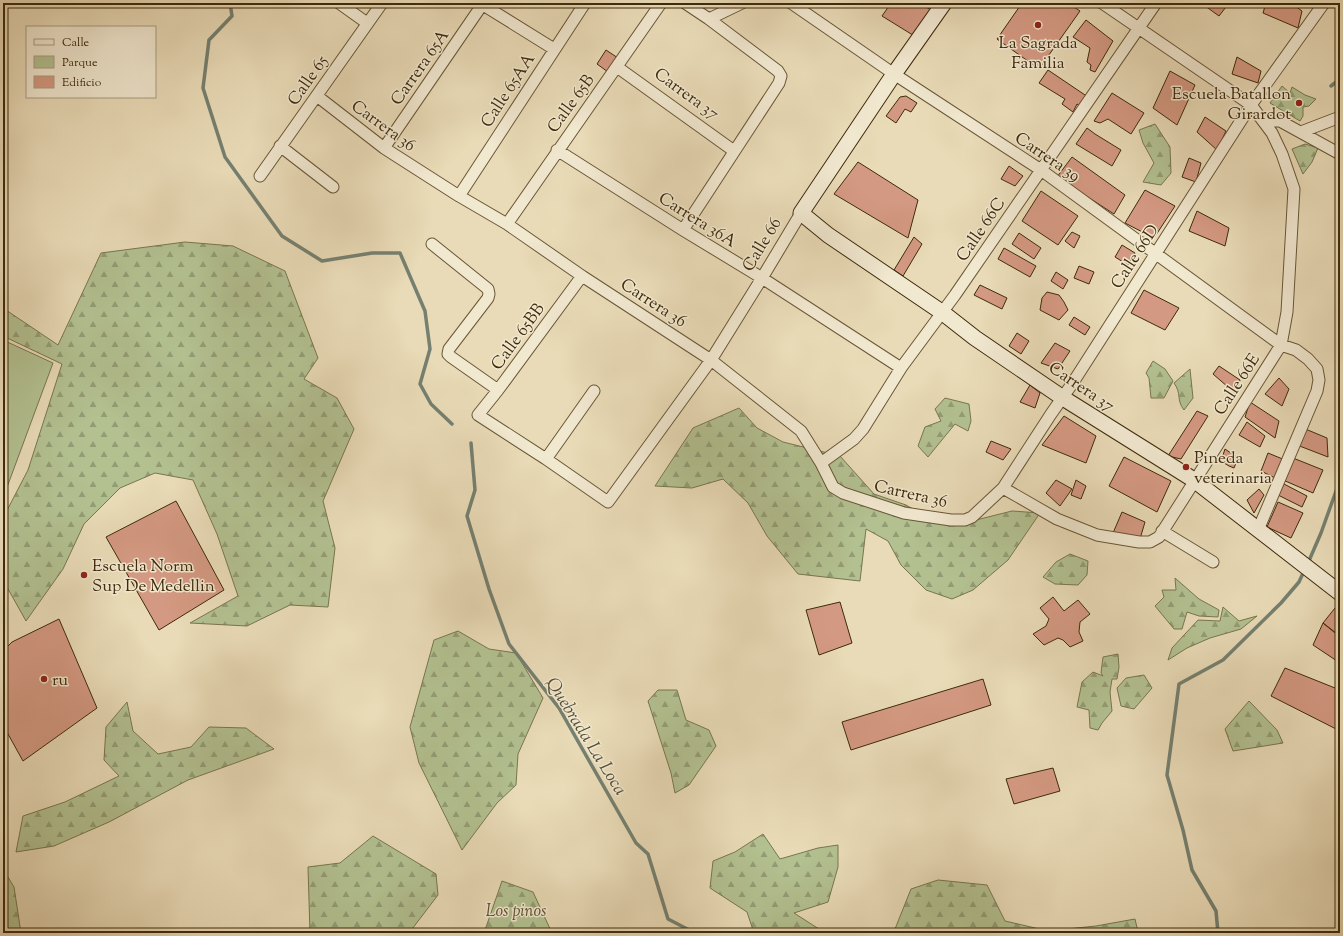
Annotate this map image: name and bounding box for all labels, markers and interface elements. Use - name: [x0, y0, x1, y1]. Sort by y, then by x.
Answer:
- marker: La Sagrada Familia: [1033, 20, 1043, 30]
- street label: Carrera 65A: [386, 25, 456, 111]
- legend: [26, 26, 156, 98]
- place label: La Sagrada Familia: [998, 32, 1078, 76]
- text: Calle: [62, 34, 90, 52]
- street label: Calle 65AA: [476, 49, 542, 133]
- street label: Calle 65: [283, 51, 335, 111]
- text: Parque: [62, 54, 98, 72]
- street label: Carrera 37: [648, 63, 724, 127]
- street label: Calle 65B: [542, 70, 601, 138]
- text: Edificio: [62, 74, 102, 92]
- place label: Escuela Batallon Girardot: [1172, 83, 1291, 127]
- street label: Carrera 36: [346, 95, 420, 158]
- marker: Escuela Batallon Girardot: [1294, 98, 1304, 108]
- street label: Carrera 39: [1009, 127, 1084, 188]
- street label: Carrera 36A: [653, 187, 741, 254]
- street label: Calle 66C: [951, 193, 1012, 267]
- street label: Calle 66: [737, 214, 788, 277]
- street label: Calle 66D: [1106, 220, 1165, 294]
- street label: Carrera 36: [615, 273, 691, 334]
- street label: Calle 65BB: [486, 298, 551, 376]
- street label: Calle 66E: [1209, 349, 1267, 421]
- street label: Carrera 37: [1043, 357, 1119, 419]
- place label: Pineda veterinaria: [1194, 447, 1272, 491]
- marker: Pineda veterinaria: [1181, 462, 1191, 472]
- street label: Carrera 36: [871, 475, 950, 515]
- place label: Escuela Norm Sup De Medellin: [92, 555, 215, 599]
- marker: Escuela Norm Sup De Medellin: [79, 570, 89, 580]
- place label: ru: [52, 669, 68, 693]
- water label: Quebrada La Loca: [538, 673, 632, 801]
- marker: ru: [39, 674, 49, 684]
- park label: Los pinos: [486, 900, 547, 924]

